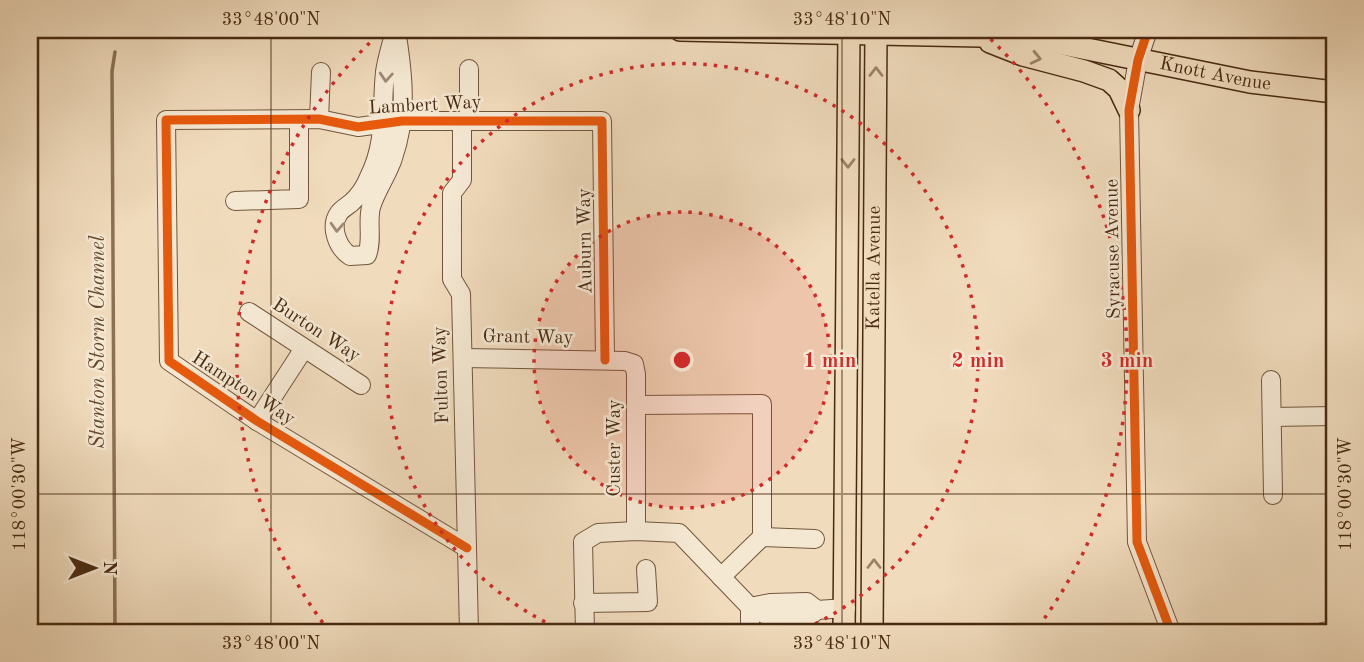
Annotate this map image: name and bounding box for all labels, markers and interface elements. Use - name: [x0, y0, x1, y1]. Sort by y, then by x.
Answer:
- text: 33°48'00"N: [222, 11, 320, 29]
- text: 33°48'10"N: [793, 11, 891, 29]
- one-way arrow: [1030, 49, 1042, 64]
- street label: Knott Avenue: [1158, 54, 1272, 94]
- one-way arrow: [868, 66, 884, 77]
- one-way arrow: [379, 72, 394, 83]
- street label: Lambert Way: [368, 94, 482, 118]
- one-way arrow: [840, 159, 856, 169]
- street label: Syracuse Avenue: [1103, 179, 1125, 319]
- street label: Auburn Way: [576, 188, 596, 294]
- street label: Katella Avenue: [865, 206, 884, 330]
- one-way arrow: [330, 222, 345, 233]
- water label: Stanton Storm Channel: [88, 235, 109, 449]
- street label: Burton Way: [269, 296, 363, 366]
- street label: Fulton Way: [431, 326, 453, 424]
- street label: Grant Way: [482, 328, 574, 348]
- centre of rings: [670, 348, 694, 372]
- street label: Hampton Way: [188, 349, 298, 429]
- text: 1 min: [804, 351, 856, 372]
- text: 2 min: [952, 351, 1004, 372]
- text: 3 min: [1101, 351, 1153, 372]
- street label: Custer Way: [606, 399, 625, 497]
- text: 118°00'30"W: [11, 437, 29, 551]
- text: 118°00'30"W: [1337, 437, 1355, 551]
- north arrow: [60, 532, 130, 602]
- one-way arrow: [866, 558, 882, 569]
- text: N: [99, 561, 118, 576]
- text: 33°48'00"N: [222, 635, 320, 653]
- text: 33°48'10"N: [793, 635, 891, 653]

